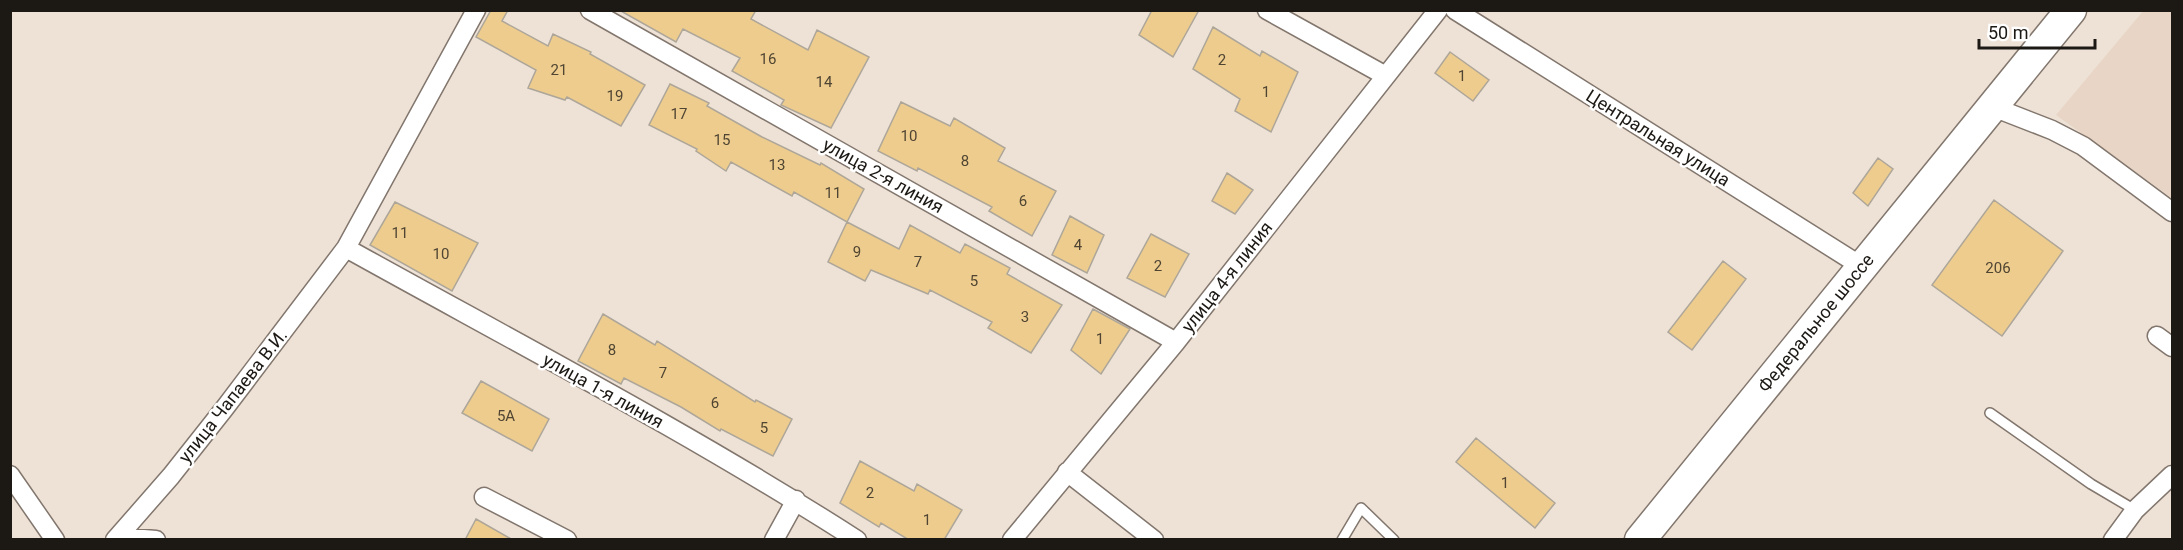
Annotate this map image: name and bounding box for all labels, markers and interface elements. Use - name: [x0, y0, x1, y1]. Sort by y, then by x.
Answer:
- scale bar: [1979, 12, 2094, 50]
- text: 50 m: [1988, 22, 2028, 43]
- house number: 16: [760, 50, 776, 68]
- house number: 2: [1218, 51, 1226, 69]
- house number: 21: [551, 61, 567, 79]
- house number: 1: [1458, 67, 1466, 85]
- house number: 14: [816, 73, 833, 91]
- house number: 1: [1262, 83, 1270, 101]
- street label: Центральная улица: [1582, 85, 1734, 190]
- house number: 19: [607, 87, 623, 105]
- house number: 17: [671, 105, 687, 123]
- house number: 10: [901, 127, 917, 145]
- house number: 15: [714, 131, 730, 149]
- street label: улица 2-я линия: [819, 134, 947, 217]
- house number: 8: [961, 152, 969, 170]
- house number: 13: [769, 156, 785, 174]
- house number: 11: [825, 184, 841, 202]
- house number: 6: [1019, 192, 1027, 210]
- street label: улица 4-я линия: [1177, 217, 1276, 336]
- house number: 11: [392, 224, 408, 242]
- house number: 4: [1074, 236, 1083, 254]
- house number: 9: [853, 243, 861, 261]
- house number: 10: [433, 245, 449, 263]
- street label: Федеральное шоссе: [1753, 249, 1878, 396]
- house number: 7: [914, 253, 922, 271]
- house number: 2: [1154, 257, 1162, 275]
- house number: 206: [1985, 259, 2011, 277]
- house number: 5: [970, 272, 978, 290]
- house number: 3: [1021, 308, 1029, 326]
- street label: улица Чапаева В.И.: [174, 325, 291, 467]
- house number: 1: [1096, 330, 1104, 348]
- house number: 8: [608, 341, 616, 359]
- street label: улица 1-я линия: [539, 349, 667, 432]
- house number: 7: [659, 364, 667, 382]
- house number: 6: [711, 394, 719, 412]
- house number: 5А: [497, 407, 515, 425]
- house number: 5: [760, 419, 768, 437]
- house number: 1: [1501, 474, 1509, 492]
- house number: 2: [866, 484, 874, 502]
- house number: 1: [923, 511, 931, 529]

